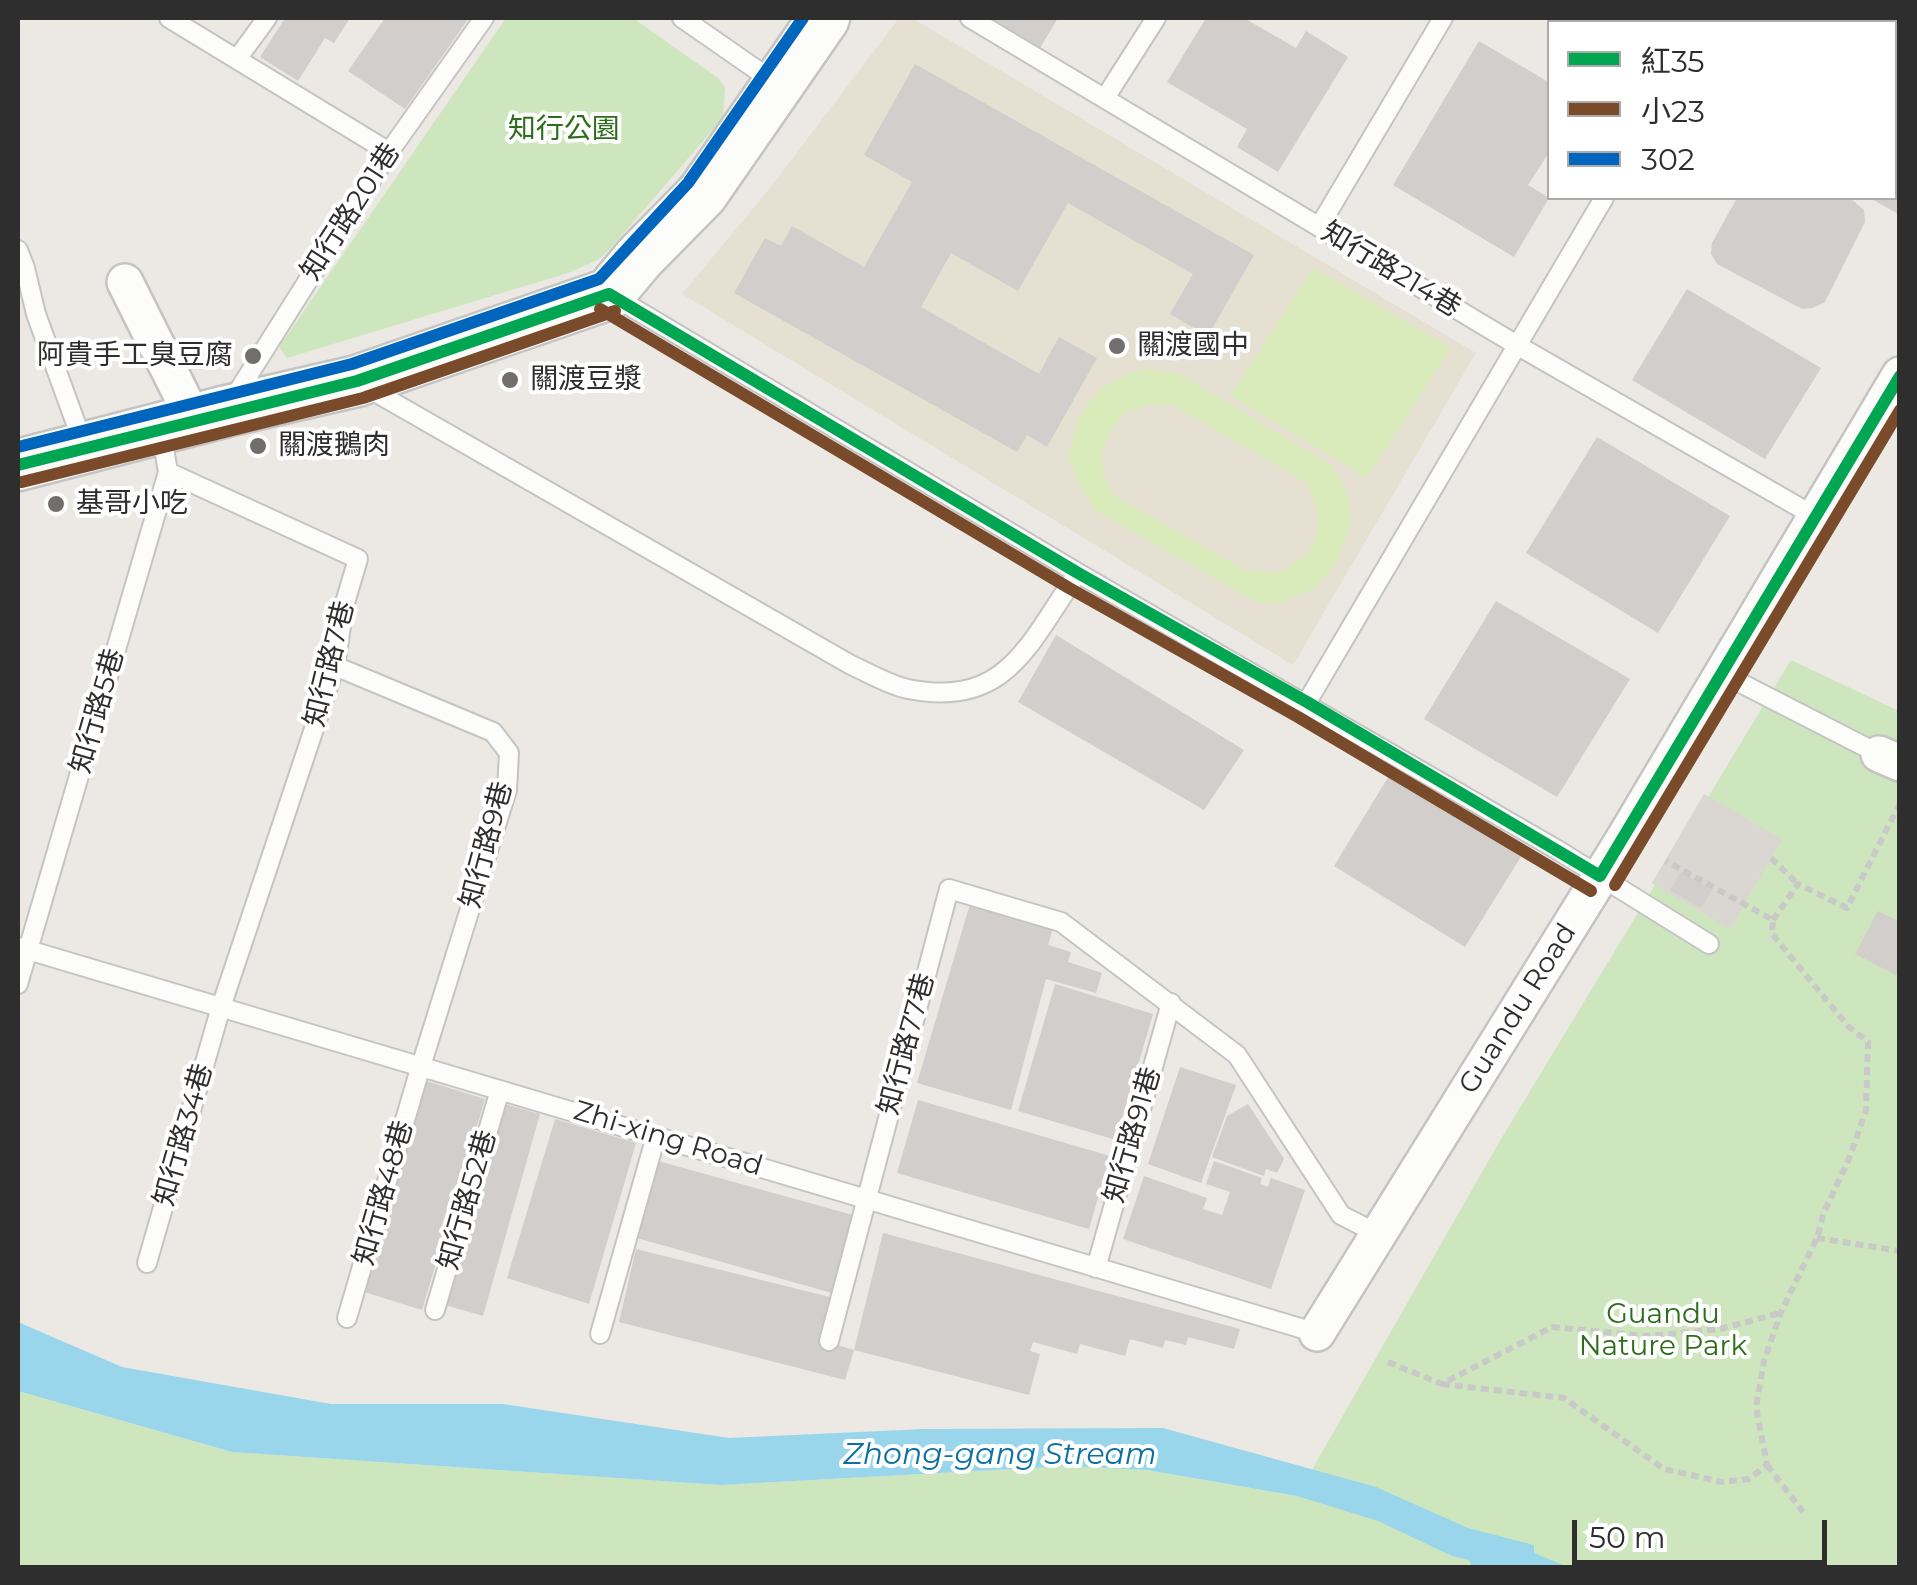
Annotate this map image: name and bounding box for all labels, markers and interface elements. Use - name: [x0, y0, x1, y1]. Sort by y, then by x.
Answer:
- legend: [1547, 20, 1897, 200]
- text: 紅35: [1641, 43, 1705, 80]
- text: 小23: [1641, 93, 1705, 130]
- park label: 知行公園: [508, 113, 620, 147]
- street label: 知行路201巷: [294, 137, 408, 287]
- text: 302: [1641, 141, 1695, 178]
- street label: 知行路214巷: [1315, 215, 1467, 325]
- place label: 關渡國中: [1137, 329, 1249, 363]
- marker: 關渡國中: [1106, 335, 1128, 357]
- place label: 阿貴手工臭豆腐: [37, 339, 233, 373]
- marker: 阿貴手工臭豆腐: [242, 345, 264, 367]
- place label: 關渡豆漿: [530, 363, 642, 397]
- marker: 關渡豆漿: [499, 369, 521, 391]
- place label: 關渡鵝肉: [278, 429, 390, 463]
- marker: 關渡鵝肉: [247, 435, 269, 457]
- place label: 基哥小吃: [76, 487, 188, 521]
- marker: 基哥小吃: [45, 493, 67, 515]
- street label: 知行路7巷: [298, 598, 362, 730]
- street label: 知行路5巷: [64, 645, 132, 777]
- street label: 知行路9巷: [454, 778, 520, 912]
- street label: Guandu Road: [1452, 918, 1584, 1100]
- street label: 知行路77巷: [872, 970, 942, 1118]
- street label: 知行路34巷: [148, 1060, 220, 1210]
- street label: 知行路91巷: [1098, 1063, 1168, 1207]
- street label: Zhi-xing Road: [569, 1094, 767, 1184]
- street label: 知行路48巷: [347, 1117, 421, 1269]
- street label: 知行路52巷: [432, 1126, 504, 1274]
- park label: Guandu Nature Park: [1579, 1298, 1747, 1364]
- water label: Zhong-gang Stream: [843, 1437, 1157, 1473]
- scale bar: [1577, 1500, 1832, 1562]
- text: 50 m: [1589, 1519, 1666, 1556]

